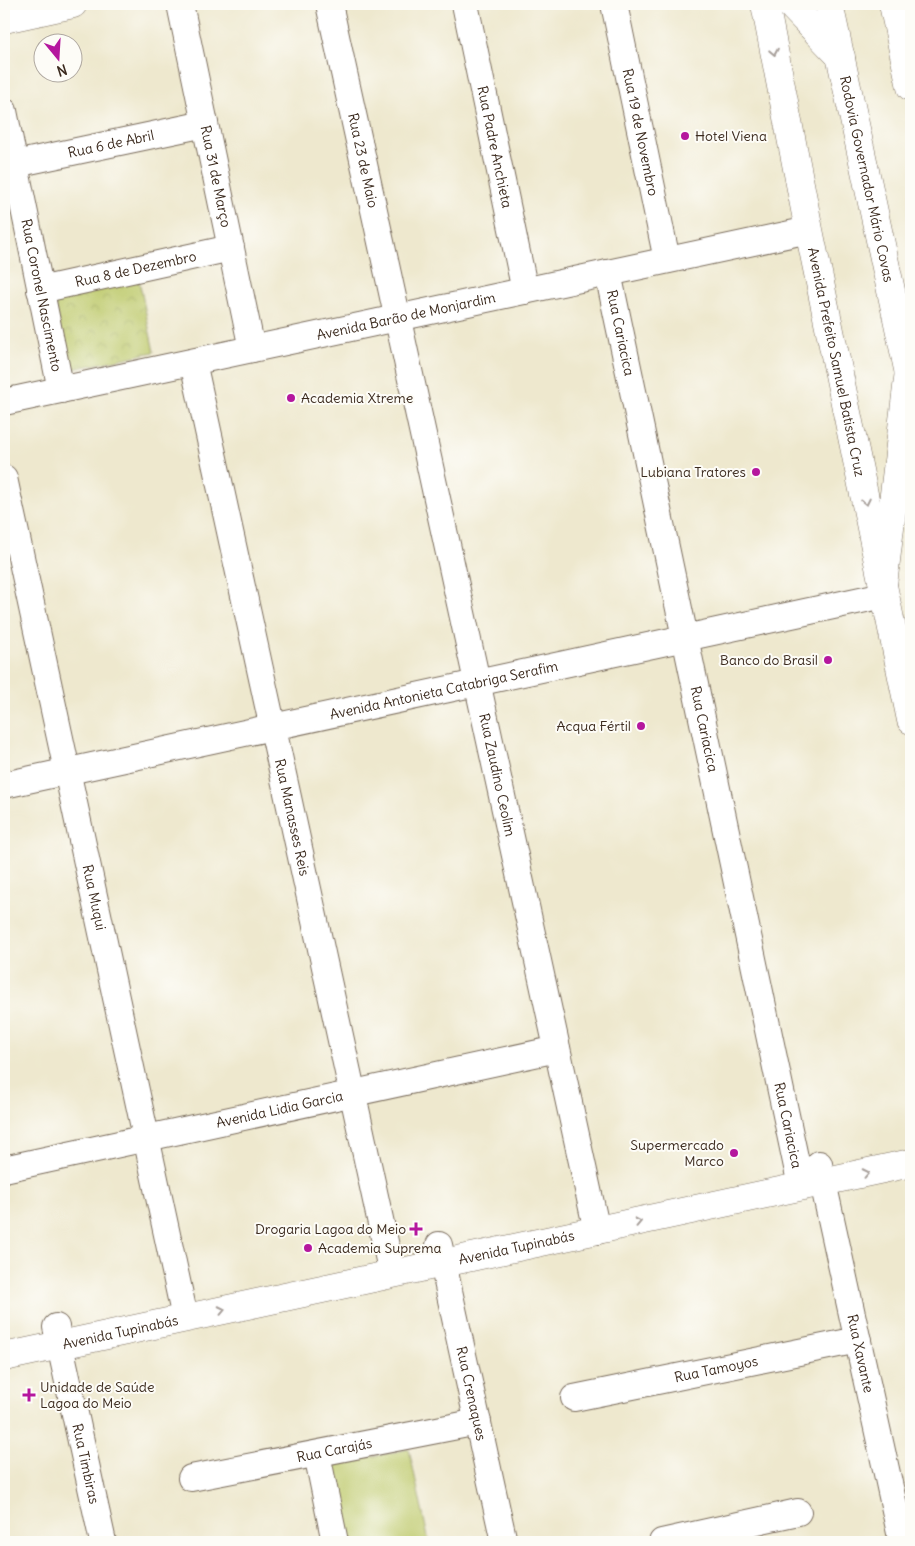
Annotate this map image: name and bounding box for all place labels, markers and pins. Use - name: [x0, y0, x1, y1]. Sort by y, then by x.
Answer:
- place label: Hotel Viena: [695, 127, 767, 145]
- marker: Hotel Viena: [679, 130, 691, 142]
- place label: Academia Xtreme: [301, 389, 413, 407]
- marker: Academia Xtreme: [285, 392, 297, 404]
- place label: Lubiana Tratores: [640, 463, 746, 481]
- marker: Lubiana Tratores: [750, 466, 762, 478]
- place label: Banco do Brasil: [720, 651, 818, 669]
- marker: Banco do Brasil: [822, 654, 834, 666]
- place label: Acqua Fértil: [556, 717, 631, 735]
- marker: Acqua Fértil: [635, 720, 647, 732]
- place label: Supermercado Marco: [630, 1136, 724, 1170]
- marker: Supermercado Marco: [728, 1147, 740, 1159]
- place label: Drogaria Lagoa do Meio: [255, 1220, 406, 1238]
- marker: Drogaria Lagoa do Meio: [410, 1223, 422, 1235]
- place label: Academia Suprema: [318, 1239, 441, 1257]
- marker: Academia Suprema: [302, 1242, 314, 1254]
- place label: Unidade de Saúde Lagoa do Meio: [40, 1378, 154, 1412]
- marker: Unidade de Saúde Lagoa do Meio: [22, 1388, 36, 1402]

